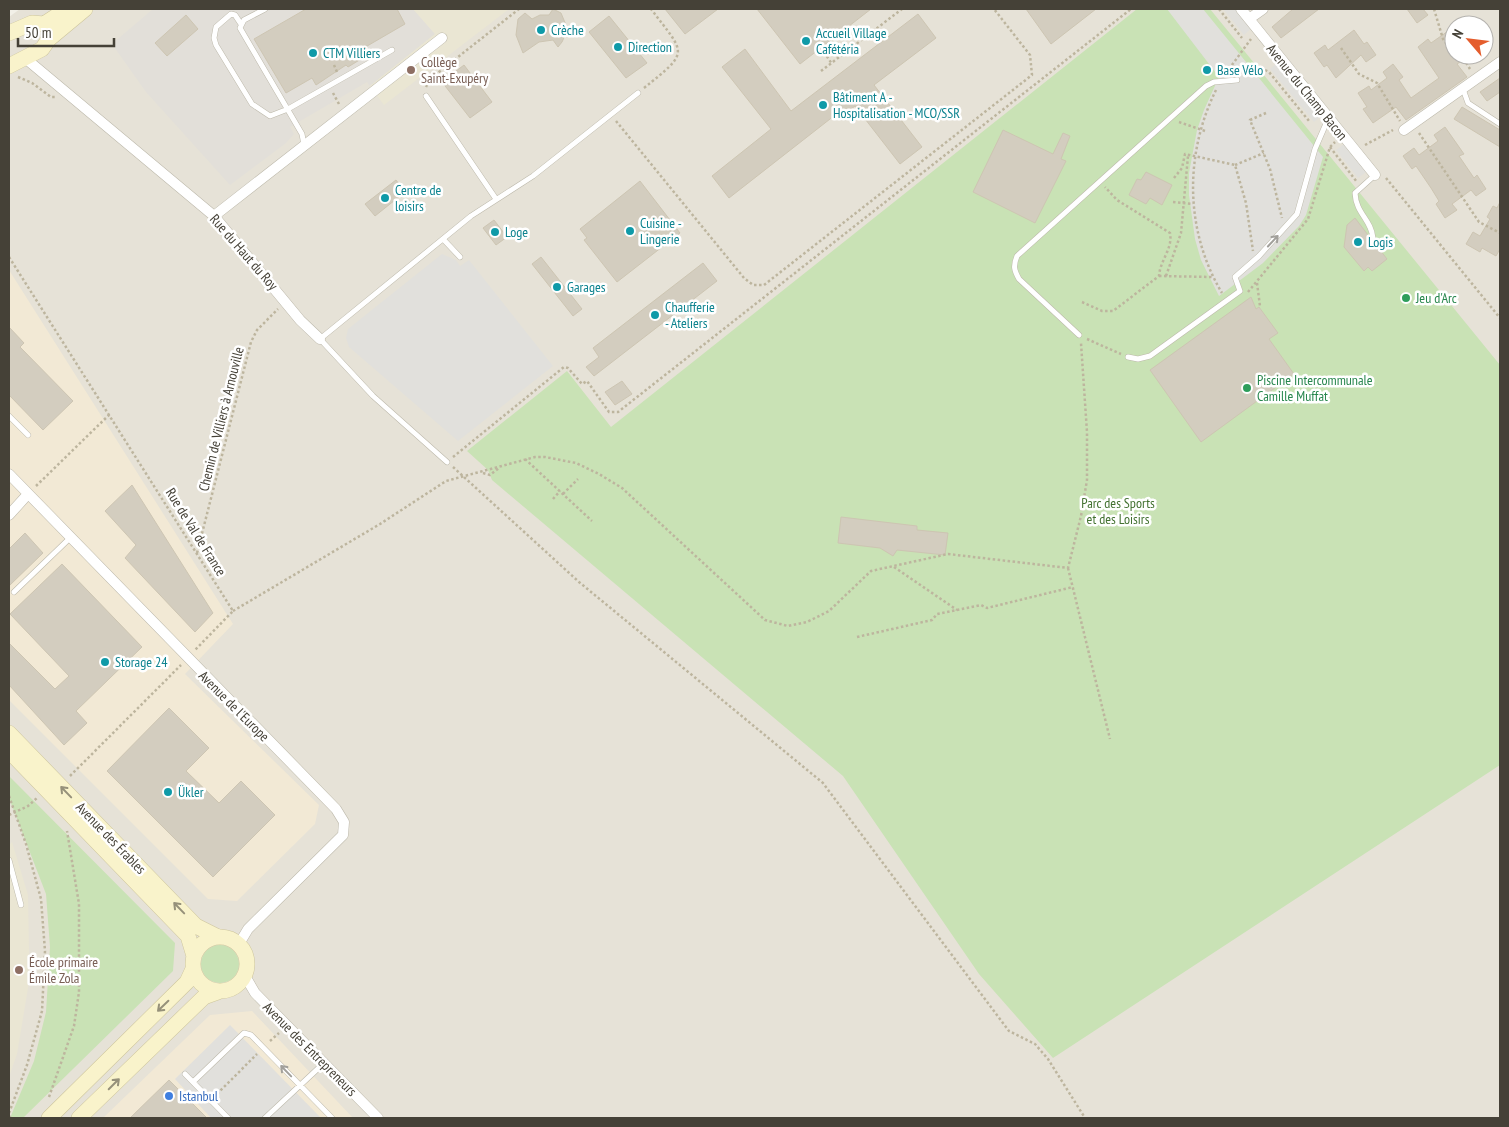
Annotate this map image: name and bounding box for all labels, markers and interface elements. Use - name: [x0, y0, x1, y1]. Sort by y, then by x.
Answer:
- scale bar: [18, 15, 114, 47]
- north arrow: [1444, 15, 1494, 65]
- place label: Crèche: [551, 21, 584, 39]
- text: 50 m: [25, 23, 51, 42]
- marker: Crèche: [535, 24, 547, 36]
- place label: Accueil Village Cafétéria: [816, 24, 887, 58]
- text: N: [1448, 26, 1467, 41]
- marker: Accueil Village Cafétéria: [800, 35, 812, 47]
- place label: Direction: [628, 38, 672, 56]
- street label: Avenue du Champ Bacon: [1263, 40, 1351, 144]
- marker: Direction: [612, 41, 624, 53]
- place label: CTM Villiers: [323, 44, 381, 62]
- marker: CTM Villiers: [307, 47, 319, 59]
- place label: Collège Saint-Exupéry: [421, 53, 489, 87]
- place label: Base Vélo: [1217, 61, 1263, 79]
- marker: Collège Saint-Exupéry: [405, 64, 417, 76]
- marker: Base Vélo: [1201, 64, 1213, 76]
- place label: Bâtiment A - Hospitalisation - MCO/SSR: [833, 88, 960, 122]
- marker: Bâtiment A - Hospitalisation - MCO/SSR: [817, 99, 829, 111]
- place label: Centre de loisirs: [395, 181, 441, 215]
- marker: Centre de loisirs: [379, 192, 391, 204]
- street label: Rue du Haut du Roy: [206, 210, 282, 294]
- place label: Cuisine - Lingerie: [640, 214, 682, 248]
- place label: Loge: [505, 223, 528, 241]
- marker: Cuisine - Lingerie: [624, 225, 636, 237]
- marker: Loge: [489, 226, 501, 238]
- place label: Logis: [1368, 233, 1393, 251]
- one-way arrow: [1267, 234, 1279, 247]
- marker: Logis: [1352, 236, 1364, 248]
- place label: Garages: [567, 278, 606, 296]
- marker: Garages: [551, 281, 563, 293]
- place label: Jeu d'Arc: [1415, 289, 1457, 307]
- marker: Jeu d'Arc: [1400, 292, 1412, 304]
- place label: Chaufferie - Ateliers: [665, 298, 715, 332]
- marker: Chaufferie - Ateliers: [649, 309, 661, 321]
- street label: Chemin de Villiers à Arnouville: [194, 345, 248, 493]
- place label: Piscine Intercommunale Camille Muffat: [1257, 371, 1373, 405]
- marker: Piscine Intercommunale Camille Muffat: [1241, 382, 1253, 394]
- street label: Rue de Val de France: [162, 485, 230, 580]
- park label: Parc des Sports et des Loisirs: [1081, 494, 1155, 528]
- place label: Storage 24: [115, 653, 168, 671]
- marker: Storage 24: [99, 656, 111, 668]
- street label: Avenue de l'Europe: [195, 667, 273, 745]
- place label: Ükler: [178, 783, 204, 801]
- one-way arrow: [60, 785, 72, 798]
- marker: Ükler: [162, 786, 174, 798]
- street label: Avenue des Érables: [72, 798, 150, 878]
- one-way arrow: [173, 902, 185, 914]
- place label: École primaire Émile Zola: [29, 953, 98, 987]
- marker: École primaire Émile Zola: [13, 964, 25, 976]
- street label: Avenue des Entrepreneurs: [259, 998, 361, 1100]
- one-way arrow: [156, 1000, 169, 1012]
- one-way arrow: [280, 1065, 292, 1077]
- one-way arrow: [108, 1078, 120, 1090]
- place label: Istanbul: [179, 1087, 219, 1105]
- marker: Istanbul: [163, 1090, 175, 1102]

